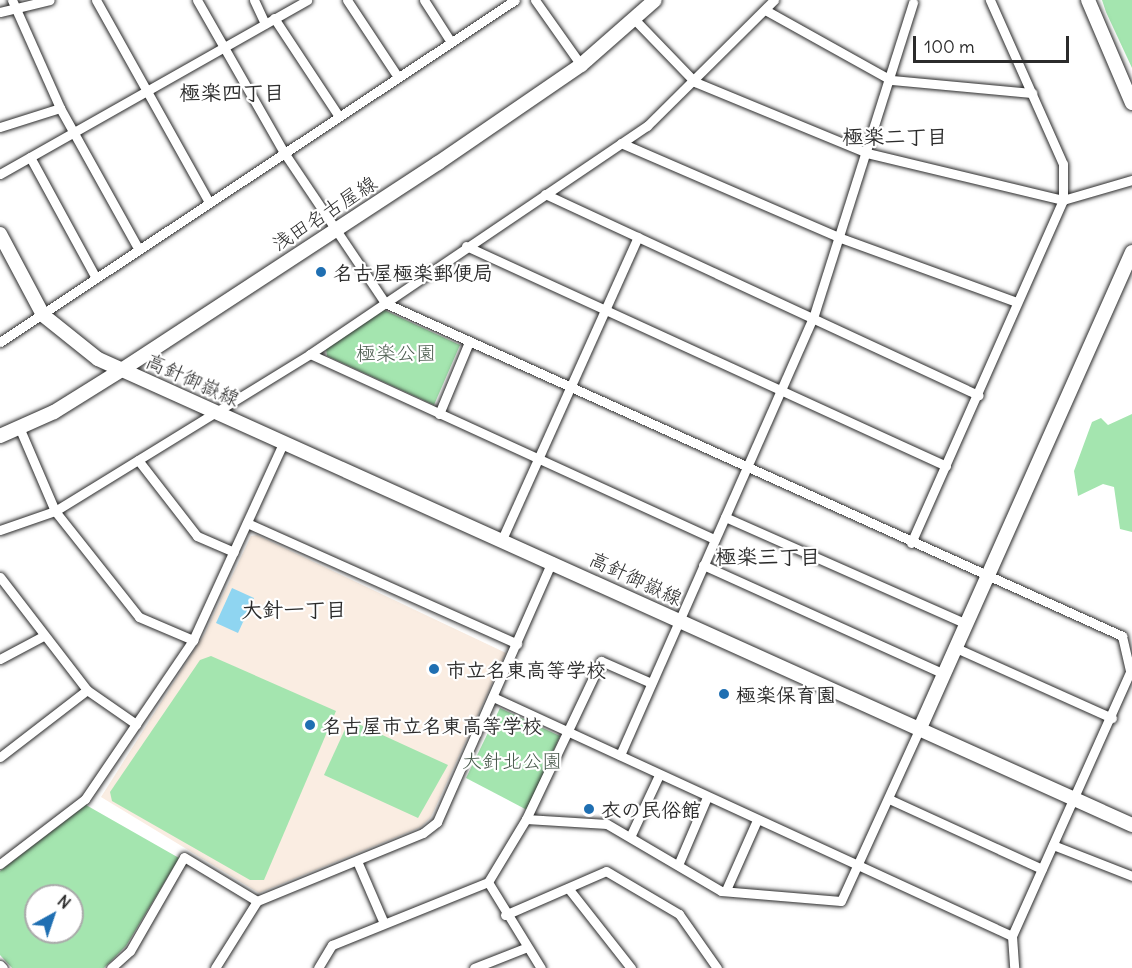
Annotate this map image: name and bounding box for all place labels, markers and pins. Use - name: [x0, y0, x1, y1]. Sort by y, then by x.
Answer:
- place label: 名古屋極楽郵便局: [333, 260, 493, 284]
- marker: 名古屋極楽郵便局: [314, 265, 328, 279]
- place label: 市立名東高等学校: [446, 657, 606, 681]
- marker: 市立名東高等学校: [427, 662, 441, 676]
- place label: 極楽保育園: [736, 682, 836, 706]
- marker: 極楽保育園: [717, 687, 731, 701]
- place label: 名古屋市立名東高等学校: [322, 713, 542, 737]
- marker: 名古屋市立名東高等学校: [303, 718, 317, 732]
- place label: 衣の民俗館: [601, 797, 701, 821]
- marker: 衣の民俗館: [582, 802, 596, 816]

